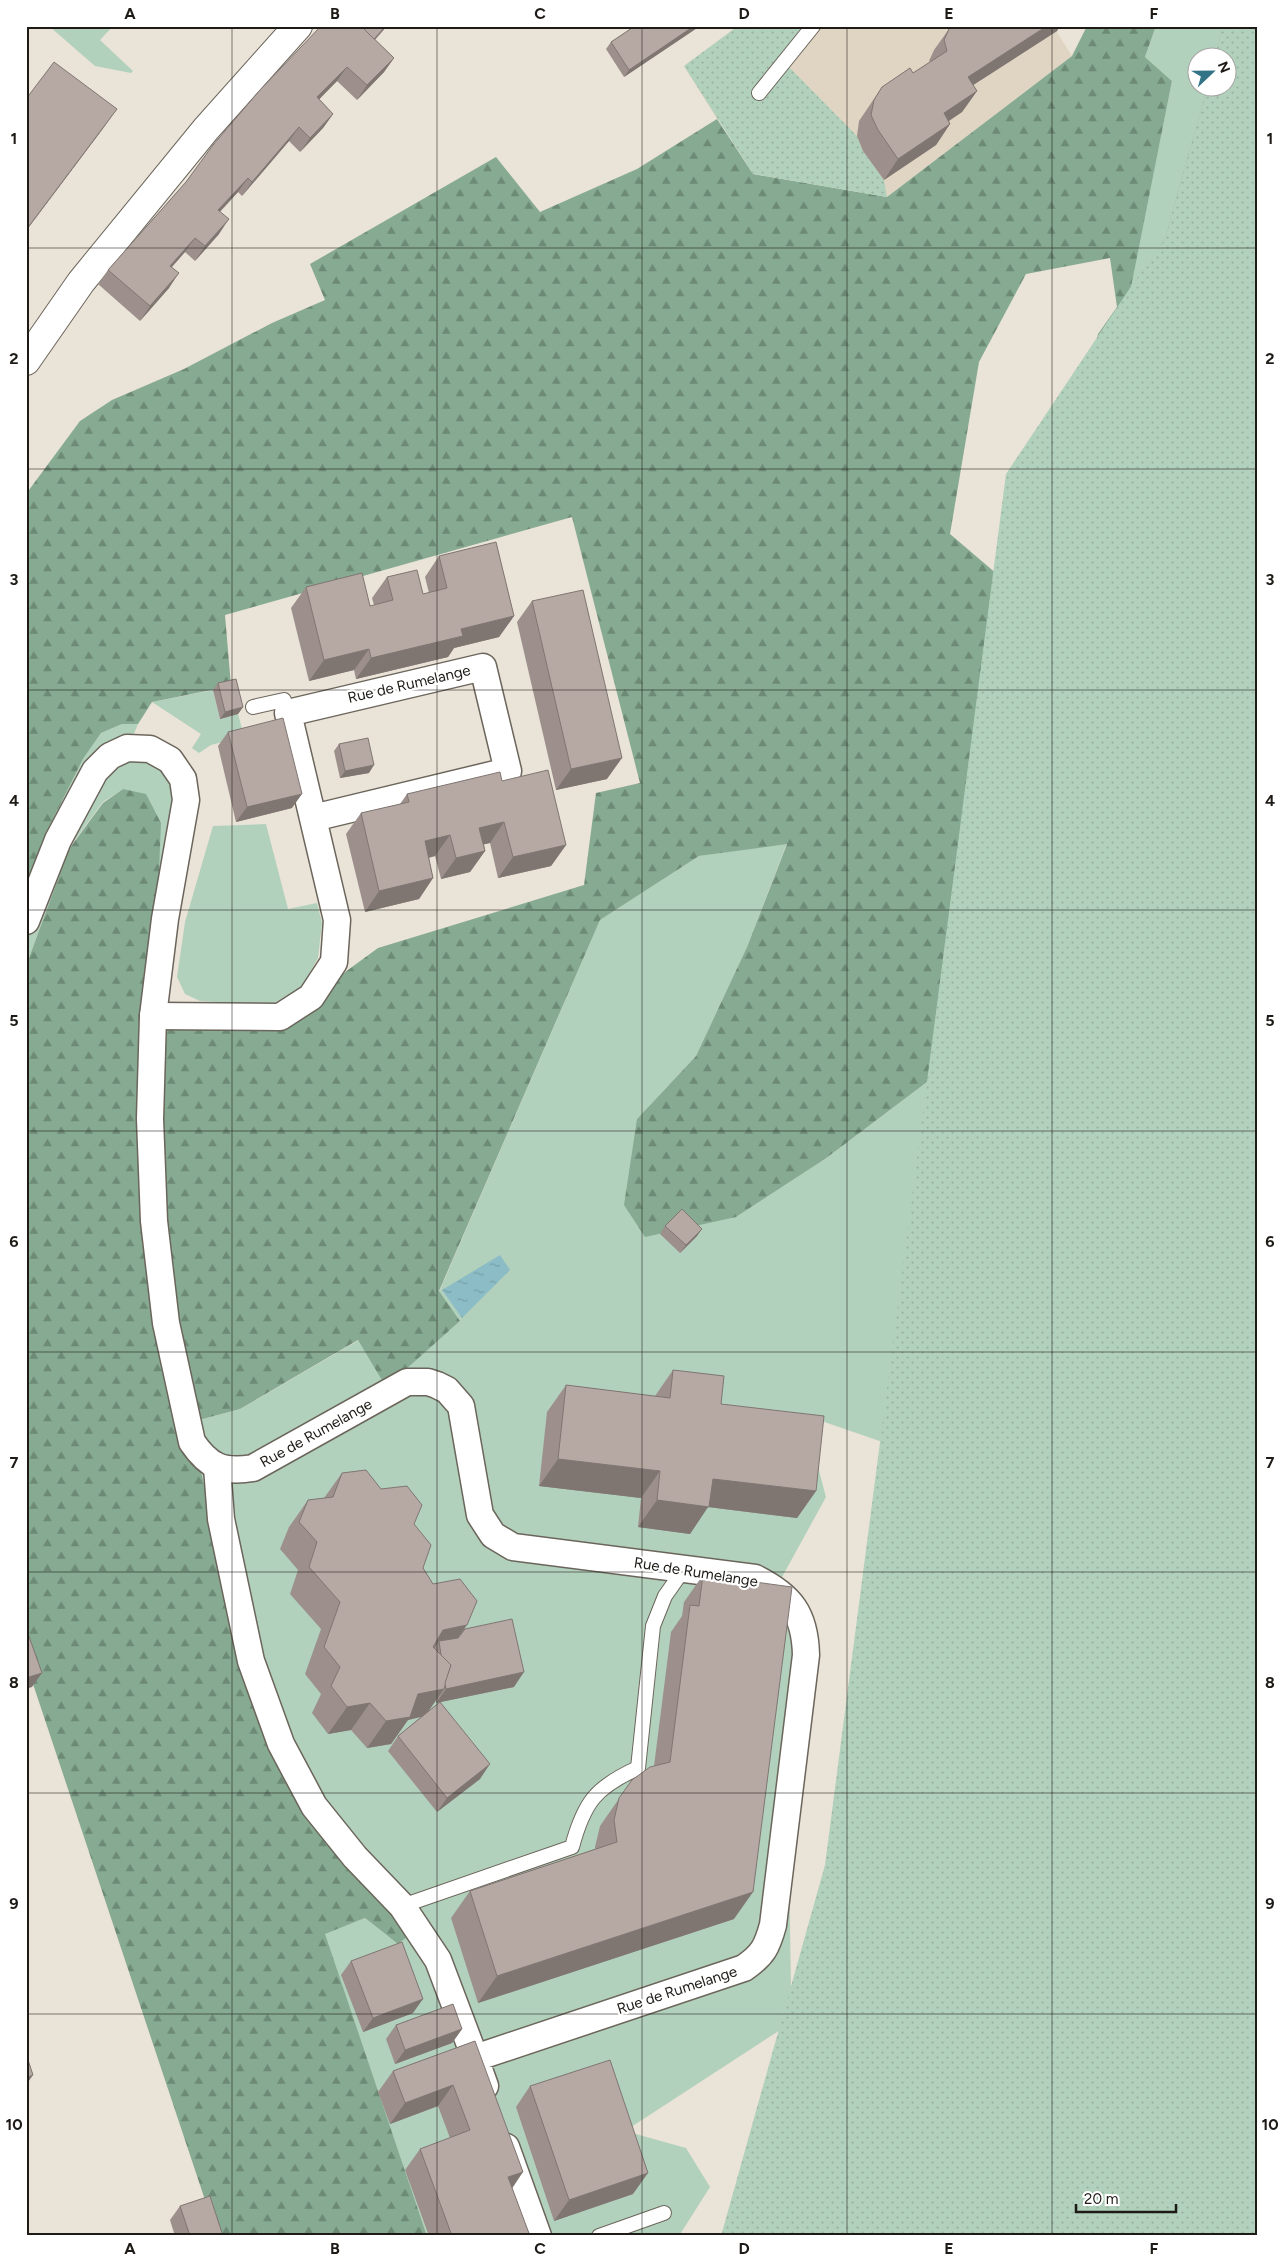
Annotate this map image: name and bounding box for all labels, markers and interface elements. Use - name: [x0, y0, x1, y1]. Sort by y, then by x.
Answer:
- text: A: [124, 4, 136, 23]
- text: B: [330, 4, 340, 23]
- text: C: [534, 4, 546, 23]
- text: D: [738, 4, 750, 23]
- text: E: [944, 4, 954, 23]
- text: F: [1150, 4, 1159, 23]
- north arrow: [1186, 48, 1236, 98]
- text: N: [1214, 59, 1233, 76]
- text: 1: [11, 129, 17, 148]
- text: 1: [1267, 129, 1273, 148]
- text: 2: [9, 349, 19, 368]
- text: 2: [1265, 349, 1275, 368]
- text: 3: [10, 570, 19, 589]
- text: 3: [1266, 570, 1275, 589]
- street label: Rue de Rumelange: [346, 661, 472, 707]
- text: 4: [9, 791, 19, 810]
- text: 4: [1265, 791, 1275, 810]
- text: 5: [9, 1011, 19, 1030]
- text: 5: [1265, 1011, 1275, 1030]
- text: 6: [9, 1232, 19, 1251]
- text: 6: [1265, 1232, 1275, 1251]
- street label: Rue de Rumelange: [257, 1395, 375, 1471]
- text: 7: [10, 1453, 19, 1472]
- text: 7: [1266, 1453, 1275, 1472]
- street label: Rue de Rumelange: [633, 1553, 759, 1591]
- text: 8: [9, 1673, 19, 1692]
- text: 8: [1265, 1673, 1275, 1692]
- text: 9: [9, 1894, 19, 1913]
- text: 9: [1265, 1894, 1275, 1913]
- street label: Rue de Rumelange: [615, 1962, 739, 2018]
- text: 10: [5, 2115, 23, 2134]
- text: 10: [1261, 2115, 1279, 2134]
- scale bar: [1076, 2182, 1176, 2214]
- text: 20 m: [1084, 2190, 1118, 2208]
- text: A: [124, 2239, 136, 2258]
- text: B: [330, 2239, 340, 2258]
- text: C: [534, 2239, 546, 2258]
- text: D: [738, 2239, 750, 2258]
- text: E: [944, 2239, 954, 2258]
- text: F: [1150, 2239, 1159, 2258]

